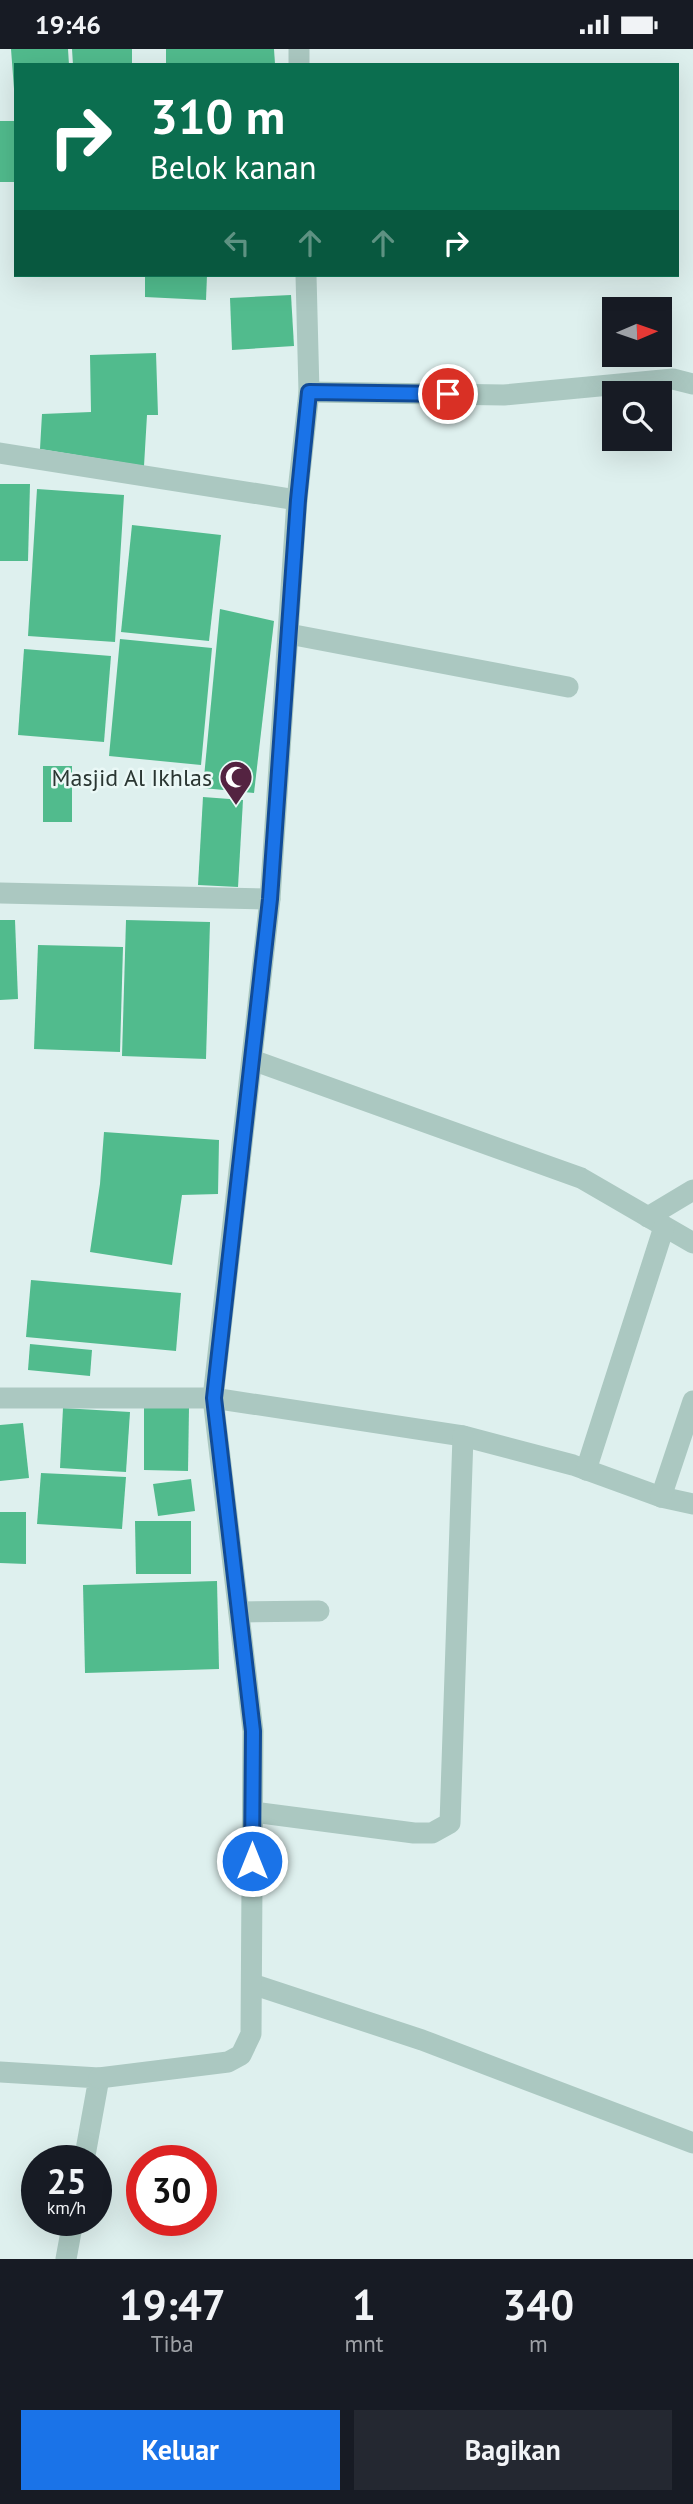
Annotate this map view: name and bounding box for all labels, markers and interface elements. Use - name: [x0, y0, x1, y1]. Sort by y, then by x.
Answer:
- text: 19:46: [35, 8, 101, 41]
- text: 310 m: [150, 84, 285, 148]
- icon: right: [35, 91, 126, 182]
- text: Belok kanan: [150, 146, 316, 188]
- icon: left: [218, 224, 256, 262]
- icon: ahead: [291, 224, 329, 262]
- icon: ahead: [364, 224, 402, 262]
- icon: right: [437, 224, 475, 262]
- north arrow: [602, 297, 672, 367]
- map controls: [602, 297, 672, 451]
- pin: [418, 364, 478, 424]
- icon: arrive: [429, 375, 467, 413]
- button: search: [602, 381, 672, 451]
- mosque icon: Masjid Al Ikhlas: [217, 758, 255, 807]
- place label: Masjid Al Ikhlas: [52, 762, 212, 793]
- position arrow: [215, 1824, 289, 1898]
- speed limit sign: 30: [126, 2145, 217, 2236]
- text: 25: [47, 2158, 86, 2204]
- text: km/h: [47, 2196, 86, 2219]
- text: 19:47: [119, 2277, 226, 2332]
- text: 1: [352, 2277, 376, 2332]
- text: 340: [503, 2277, 574, 2332]
- text: Tiba: [151, 2329, 194, 2358]
- text: mnt: [345, 2329, 384, 2358]
- text: m: [529, 2329, 548, 2358]
- button: Keluar: [21, 2410, 340, 2490]
- button: Bagikan: [354, 2410, 672, 2490]

